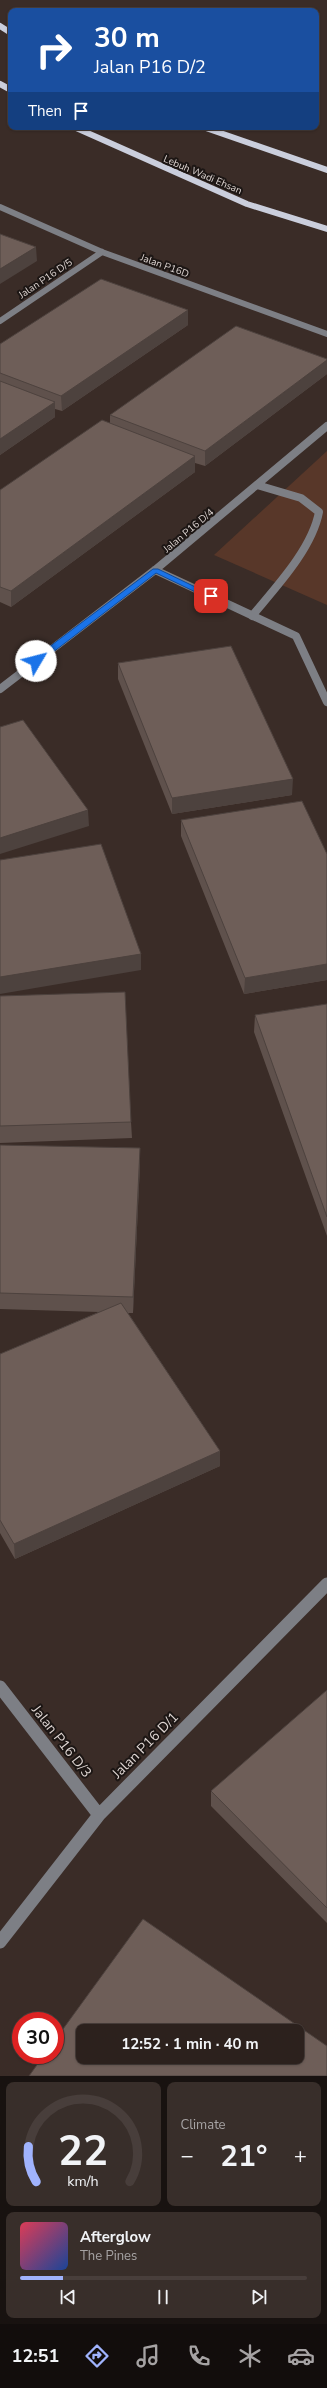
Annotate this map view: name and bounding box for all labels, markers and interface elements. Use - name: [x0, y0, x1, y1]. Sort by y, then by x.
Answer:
- text: 30 m: [94, 19, 160, 57]
- icon: right: [28, 24, 80, 76]
- text: Jalan P16 D/2: [94, 55, 206, 79]
- icon: arrive: [70, 100, 92, 122]
- text: Then: [28, 101, 62, 121]
- street label: Lebuh Wadi Ehsan: [161, 152, 244, 198]
- street label: Jalan P16D: [137, 250, 191, 281]
- street label: Jalan P16 D/5: [15, 256, 75, 303]
- street label: Jalan P16 D/4: [160, 505, 217, 557]
- pin: [194, 579, 228, 613]
- icon: arrive: [200, 585, 222, 607]
- position arrow: [15, 640, 57, 682]
- street label: Jalan P16 D/3: [27, 1700, 96, 1781]
- street label: Jalan P16 D/1: [107, 1708, 183, 1784]
- speed limit sign: 30: [12, 2012, 64, 2064]
- text: 12:52 · 1 min · 40 m: [121, 2034, 259, 2054]
- text: Climate: [181, 2116, 226, 2134]
- text: 22: [58, 2123, 108, 2180]
- text: 21°: [220, 2136, 267, 2177]
- text: −: [181, 2141, 194, 2171]
- text: +: [294, 2141, 307, 2171]
- text: km/h: [68, 2172, 99, 2191]
- text: Afterglow: [80, 2227, 151, 2247]
- text: The Pines: [80, 2247, 137, 2265]
- icon: previous: [57, 2286, 79, 2308]
- icon: pause: [152, 2286, 174, 2308]
- icon: next: [248, 2286, 270, 2308]
- icon: directions: [83, 2342, 111, 2370]
- icon: music: [134, 2342, 162, 2370]
- icon: phone: [185, 2342, 213, 2370]
- icon: climate: [236, 2342, 264, 2370]
- icon: car: [287, 2342, 315, 2370]
- text: 12:51: [12, 2344, 59, 2368]

